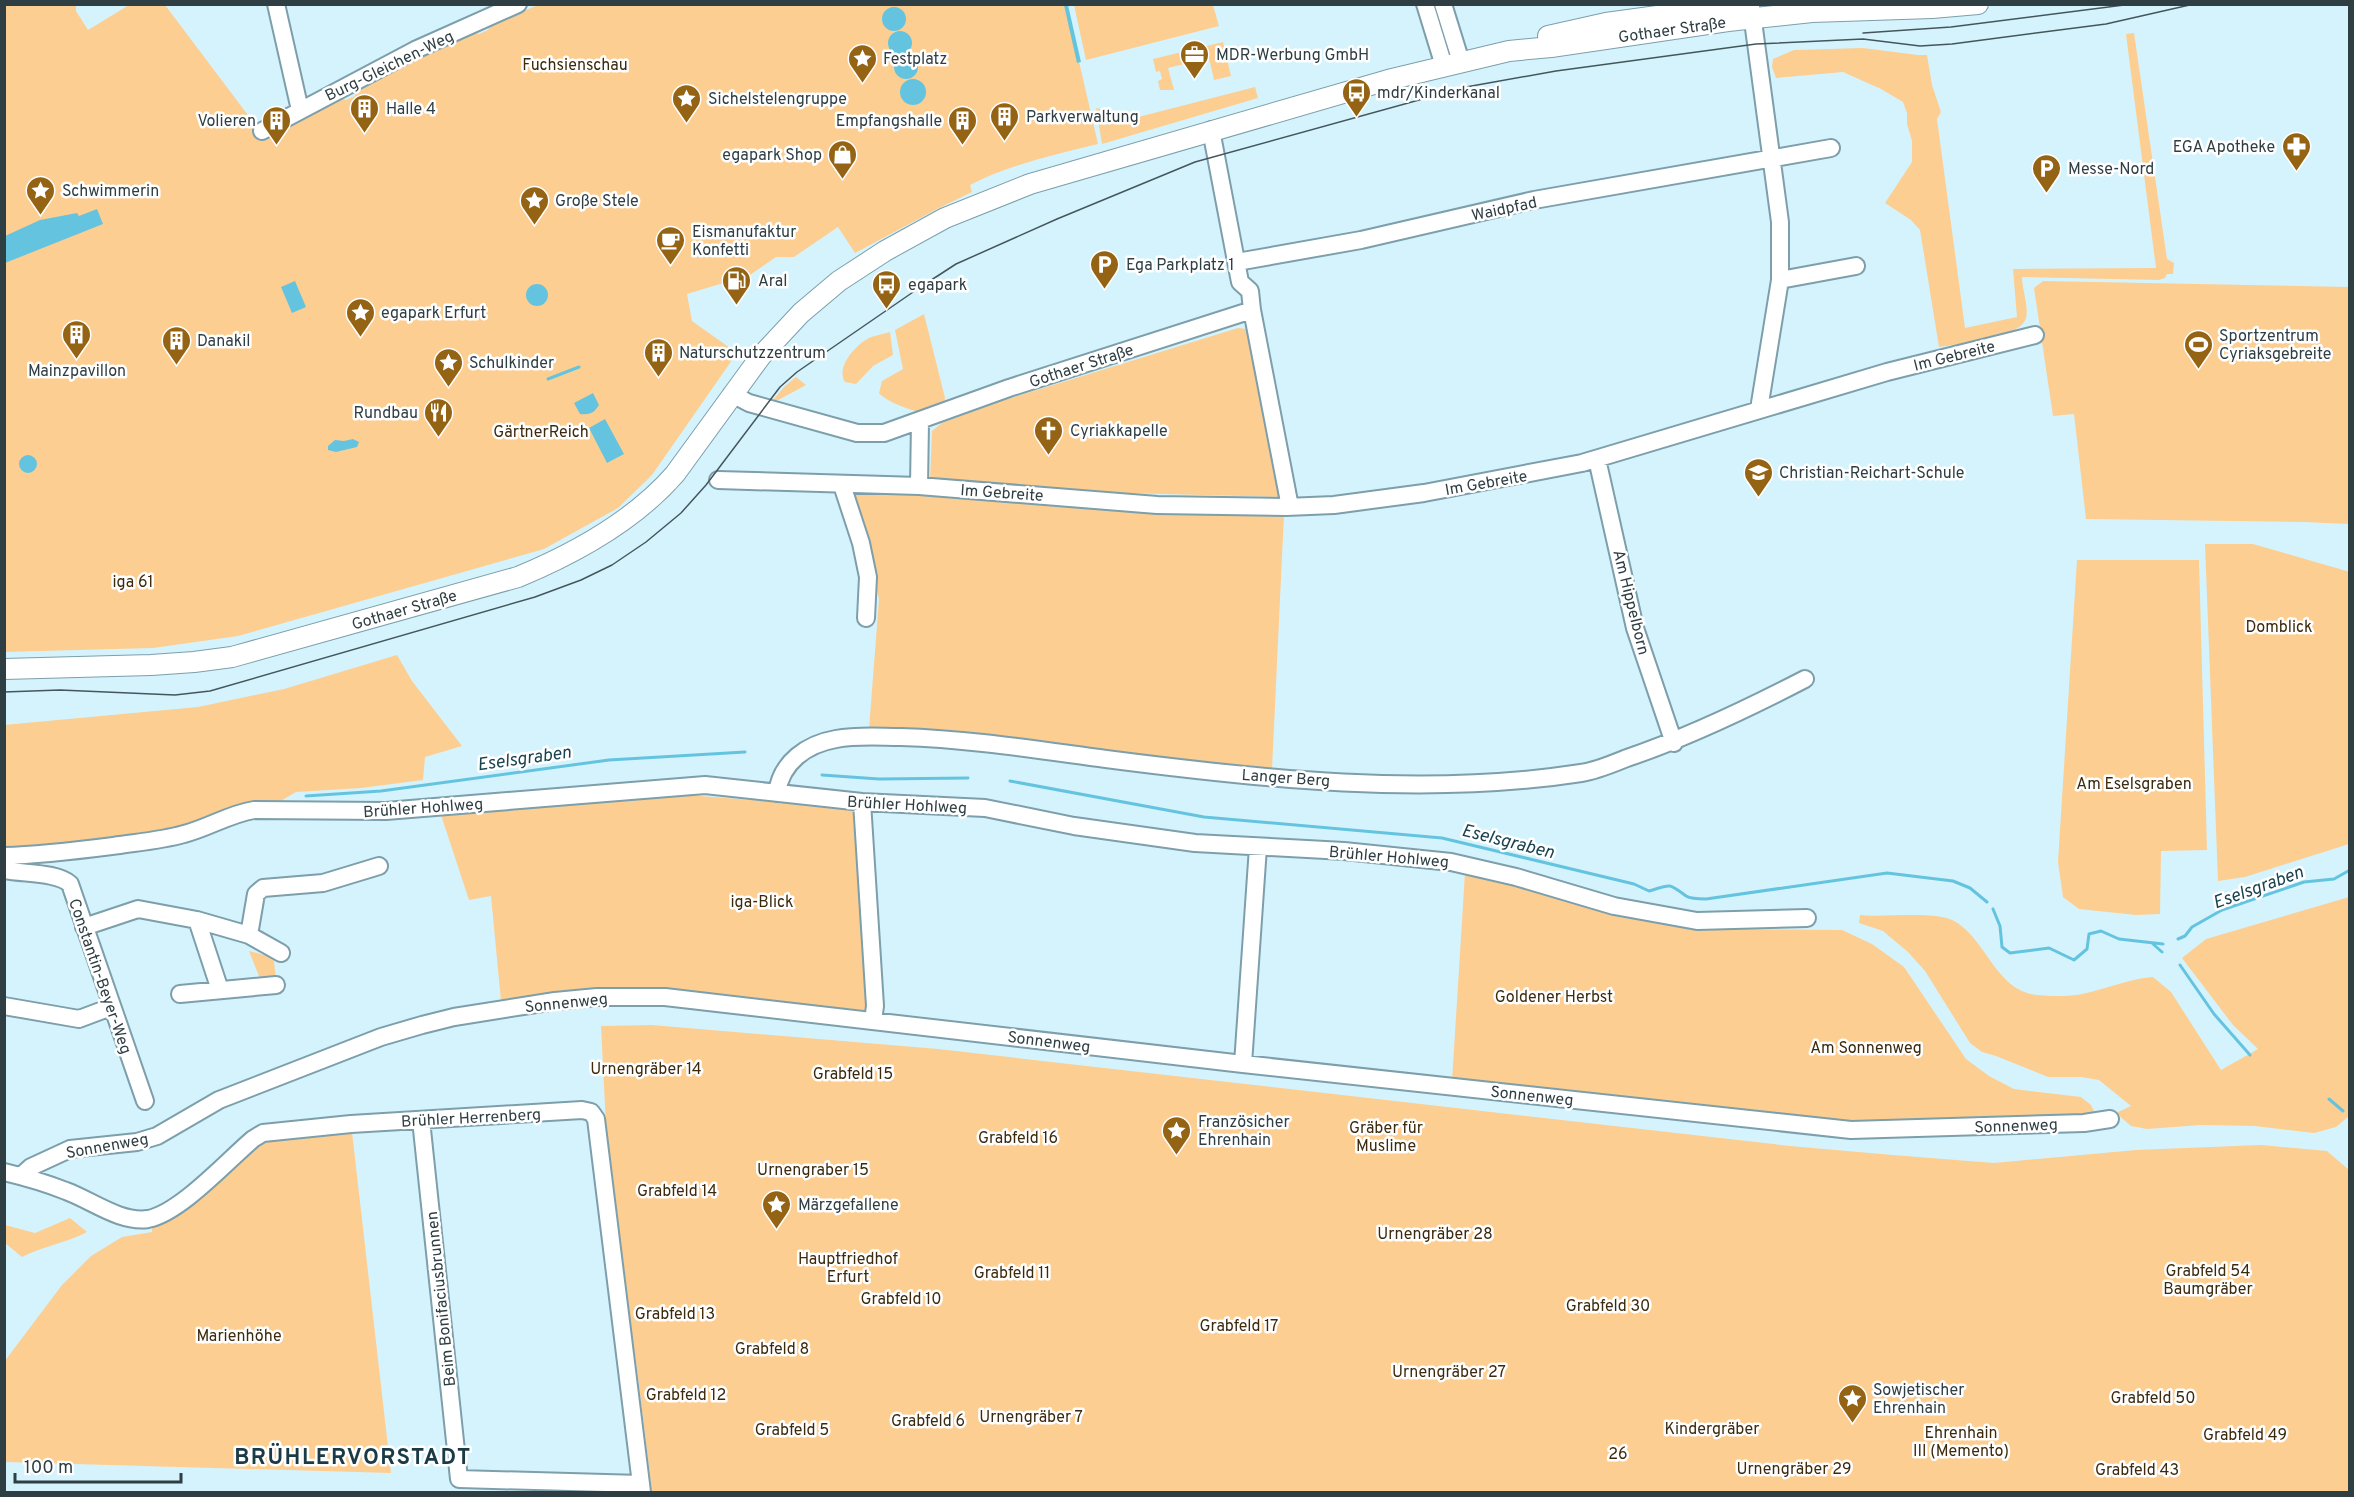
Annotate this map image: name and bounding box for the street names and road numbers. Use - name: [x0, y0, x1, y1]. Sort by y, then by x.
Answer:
- street label: Gothaer Straße: [1617, 14, 1727, 48]
- street label: Burg-Gleichen-Weg: [322, 27, 458, 107]
- street label: Waidpfad: [1470, 193, 1539, 227]
- street label: Im Gebreite: [1912, 337, 1997, 377]
- street label: Gothaer Straße: [1027, 341, 1136, 393]
- street label: Im Gebreite: [1444, 467, 1529, 501]
- street label: Im Gebreite: [960, 481, 1044, 507]
- street label: Am Hippelborn: [1607, 548, 1653, 657]
- street label: Gothaer Straße: [350, 586, 460, 636]
- street label: Langer Berg: [1241, 766, 1331, 792]
- street label: Brühler Hohlweg: [846, 793, 967, 819]
- street label: Brühler Hohlweg: [362, 795, 484, 823]
- street label: Brühler Hohlweg: [1328, 843, 1450, 873]
- street label: Constantin-Beyer-Weg: [63, 896, 135, 1057]
- street label: Sonnenweg: [524, 990, 609, 1018]
- street label: Sonnenweg: [1006, 1028, 1091, 1058]
- street label: Sonnenweg: [1489, 1083, 1574, 1111]
- street label: Brühler Herrenberg: [401, 1105, 542, 1133]
- street label: Sonnenweg: [1974, 1116, 2058, 1138]
- street label: Sonnenweg: [65, 1130, 150, 1164]
- street label: Beim Bonifaciusbrunnen: [423, 1210, 461, 1387]

